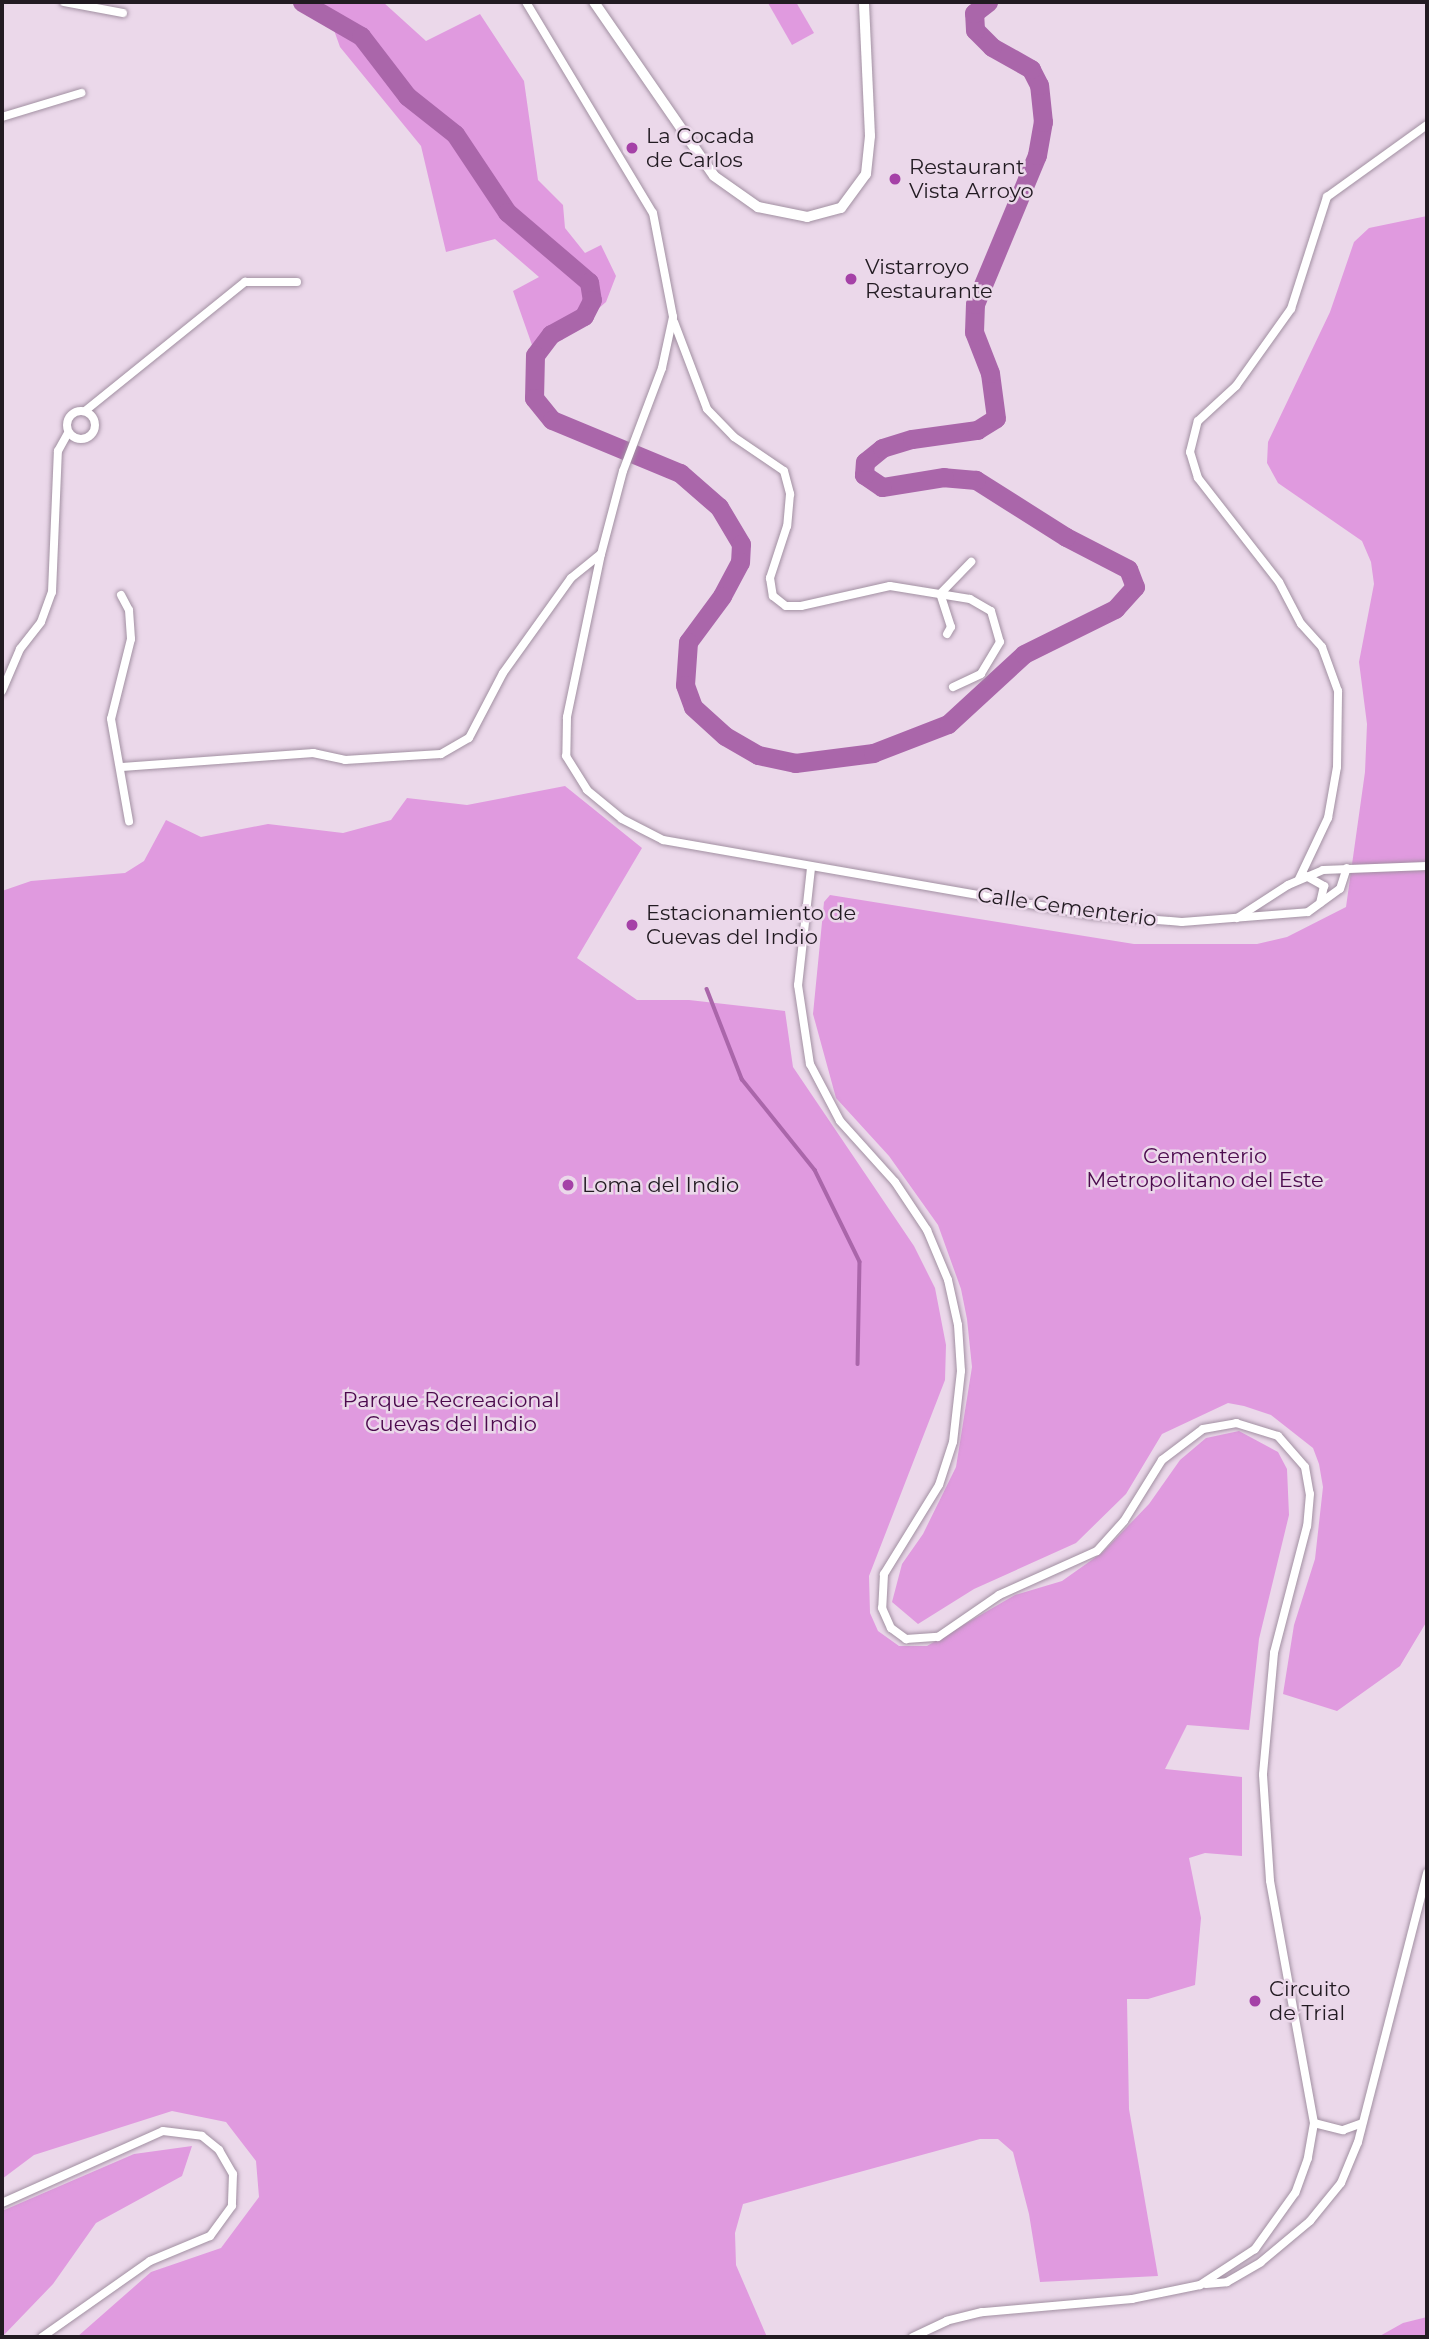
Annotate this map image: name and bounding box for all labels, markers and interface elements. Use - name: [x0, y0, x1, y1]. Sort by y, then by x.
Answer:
- place label: La Cocada de Carlos: [646, 123, 755, 173]
- marker: La Cocada de Carlos: [624, 140, 640, 156]
- place label: Restaurant Vista Arroyo: [909, 154, 1034, 204]
- marker: Restaurant Vista Arroyo: [887, 171, 903, 187]
- place label: Vistarroyo Restaurante: [865, 254, 993, 304]
- marker: Vistarroyo Restaurante: [843, 271, 859, 287]
- street label: Calle Cementerio: [976, 882, 1158, 932]
- place label: Estacionamiento de Cuevas del Indio: [646, 900, 856, 950]
- marker: Estacionamiento de Cuevas del Indio: [624, 917, 640, 933]
- park label: Cementerio Metropolitano del Este: [1086, 1143, 1324, 1193]
- place label: Loma del Indio: [582, 1172, 739, 1198]
- marker: Loma del Indio: [560, 1177, 576, 1193]
- park label: Parque Recreacional Cuevas del Indio: [342, 1387, 560, 1437]
- place label: Circuito de Trial: [1269, 1976, 1350, 2026]
- marker: Circuito de Trial: [1247, 1993, 1263, 2009]

